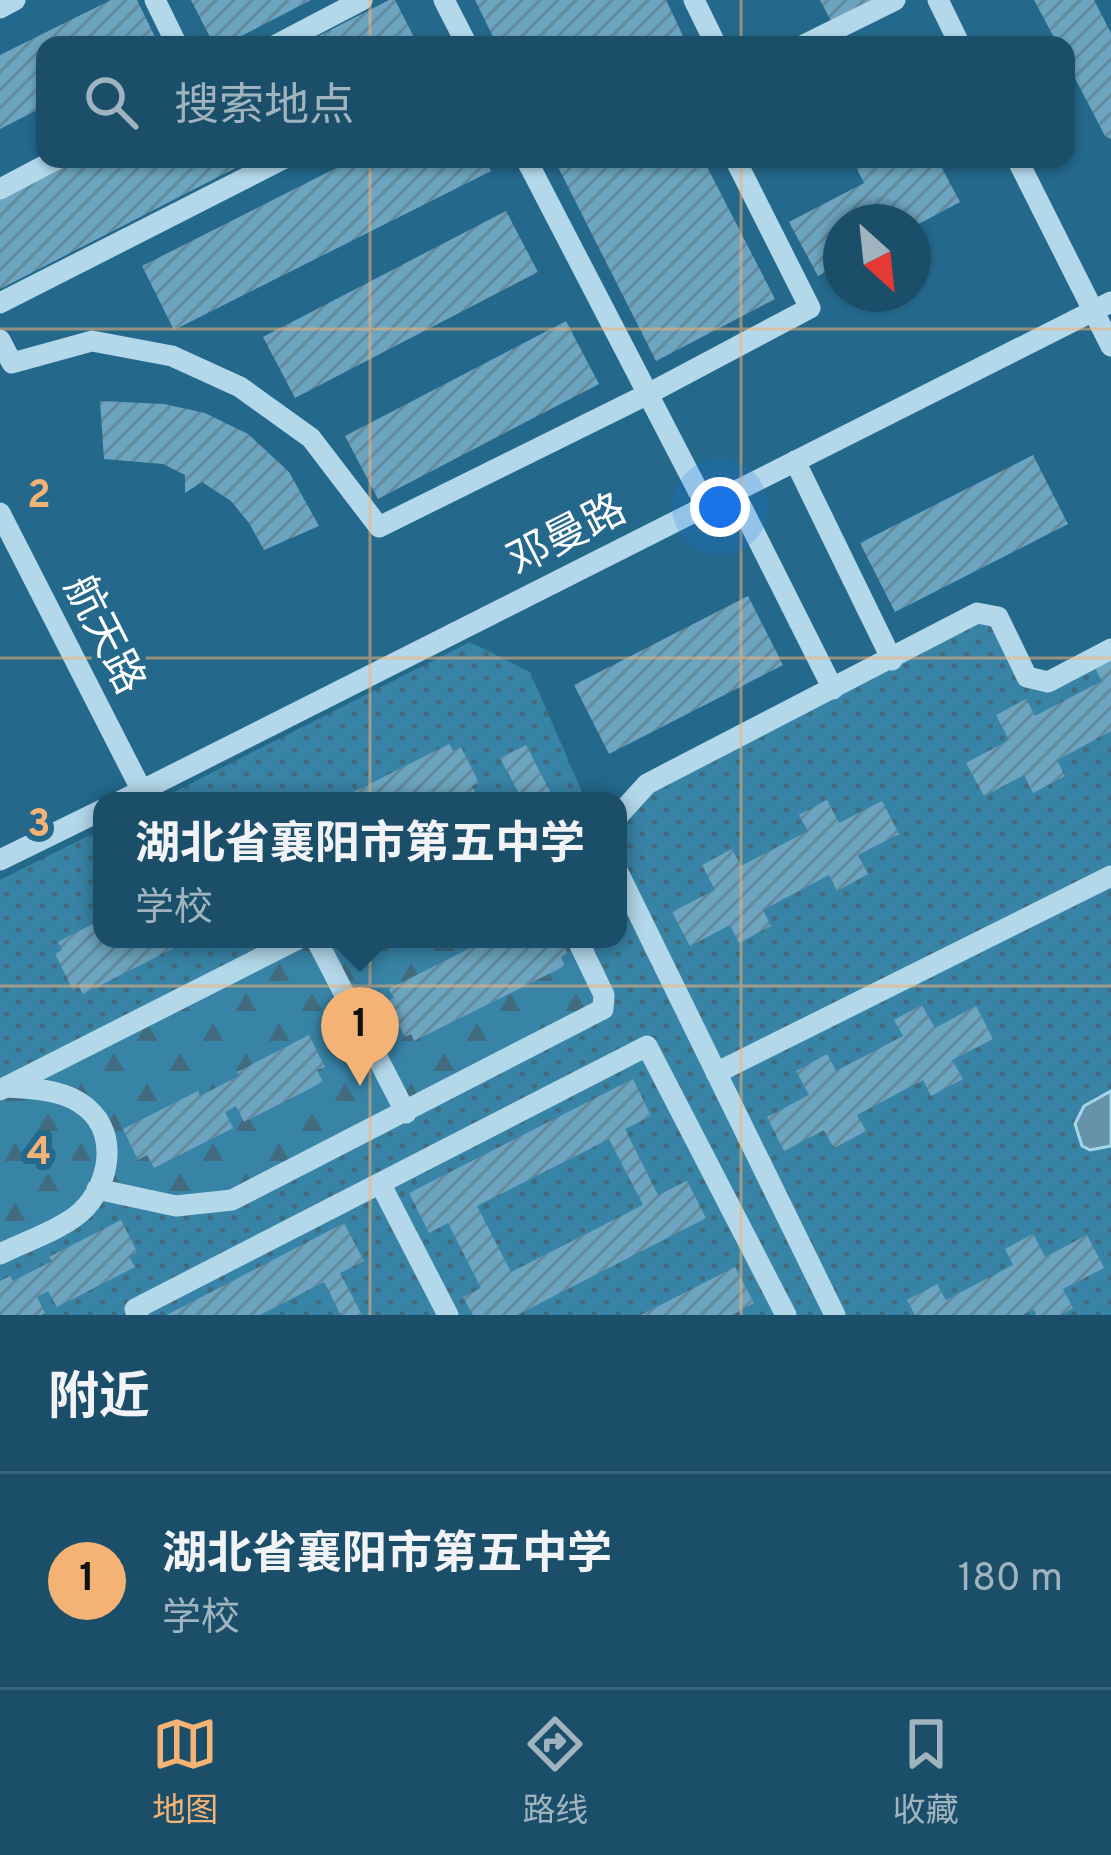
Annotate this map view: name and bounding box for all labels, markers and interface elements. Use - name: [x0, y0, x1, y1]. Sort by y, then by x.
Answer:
- search box: [36, 36, 1075, 168]
- icon: search: [78, 69, 144, 135]
- text: 搜索地点: [174, 80, 354, 137]
- north arrow: [823, 204, 931, 312]
- text: 2: [27, 473, 51, 522]
- your location: [690, 477, 750, 537]
- street label: 邓曼路: [500, 485, 636, 589]
- street label: 航天路: [50, 568, 154, 704]
- popup: [93, 792, 627, 948]
- text: 3: [27, 802, 51, 851]
- text: 湖北省襄阳市第五中学: [135, 818, 585, 875]
- text: 学校: [135, 886, 213, 935]
- pin: 1: [321, 987, 399, 1086]
- text: 4: [26, 1130, 52, 1179]
- text: 附近: [48, 1368, 150, 1433]
- text: 湖北省襄阳市第五中学: [162, 1528, 612, 1585]
- text: 1: [79, 1556, 95, 1605]
- text: 180 m: [958, 1556, 1063, 1605]
- text: 学校: [162, 1596, 240, 1645]
- tab: 地图: [152, 1711, 218, 1834]
- tab: 路线: [522, 1711, 588, 1834]
- tab: 收藏: [893, 1711, 959, 1834]

